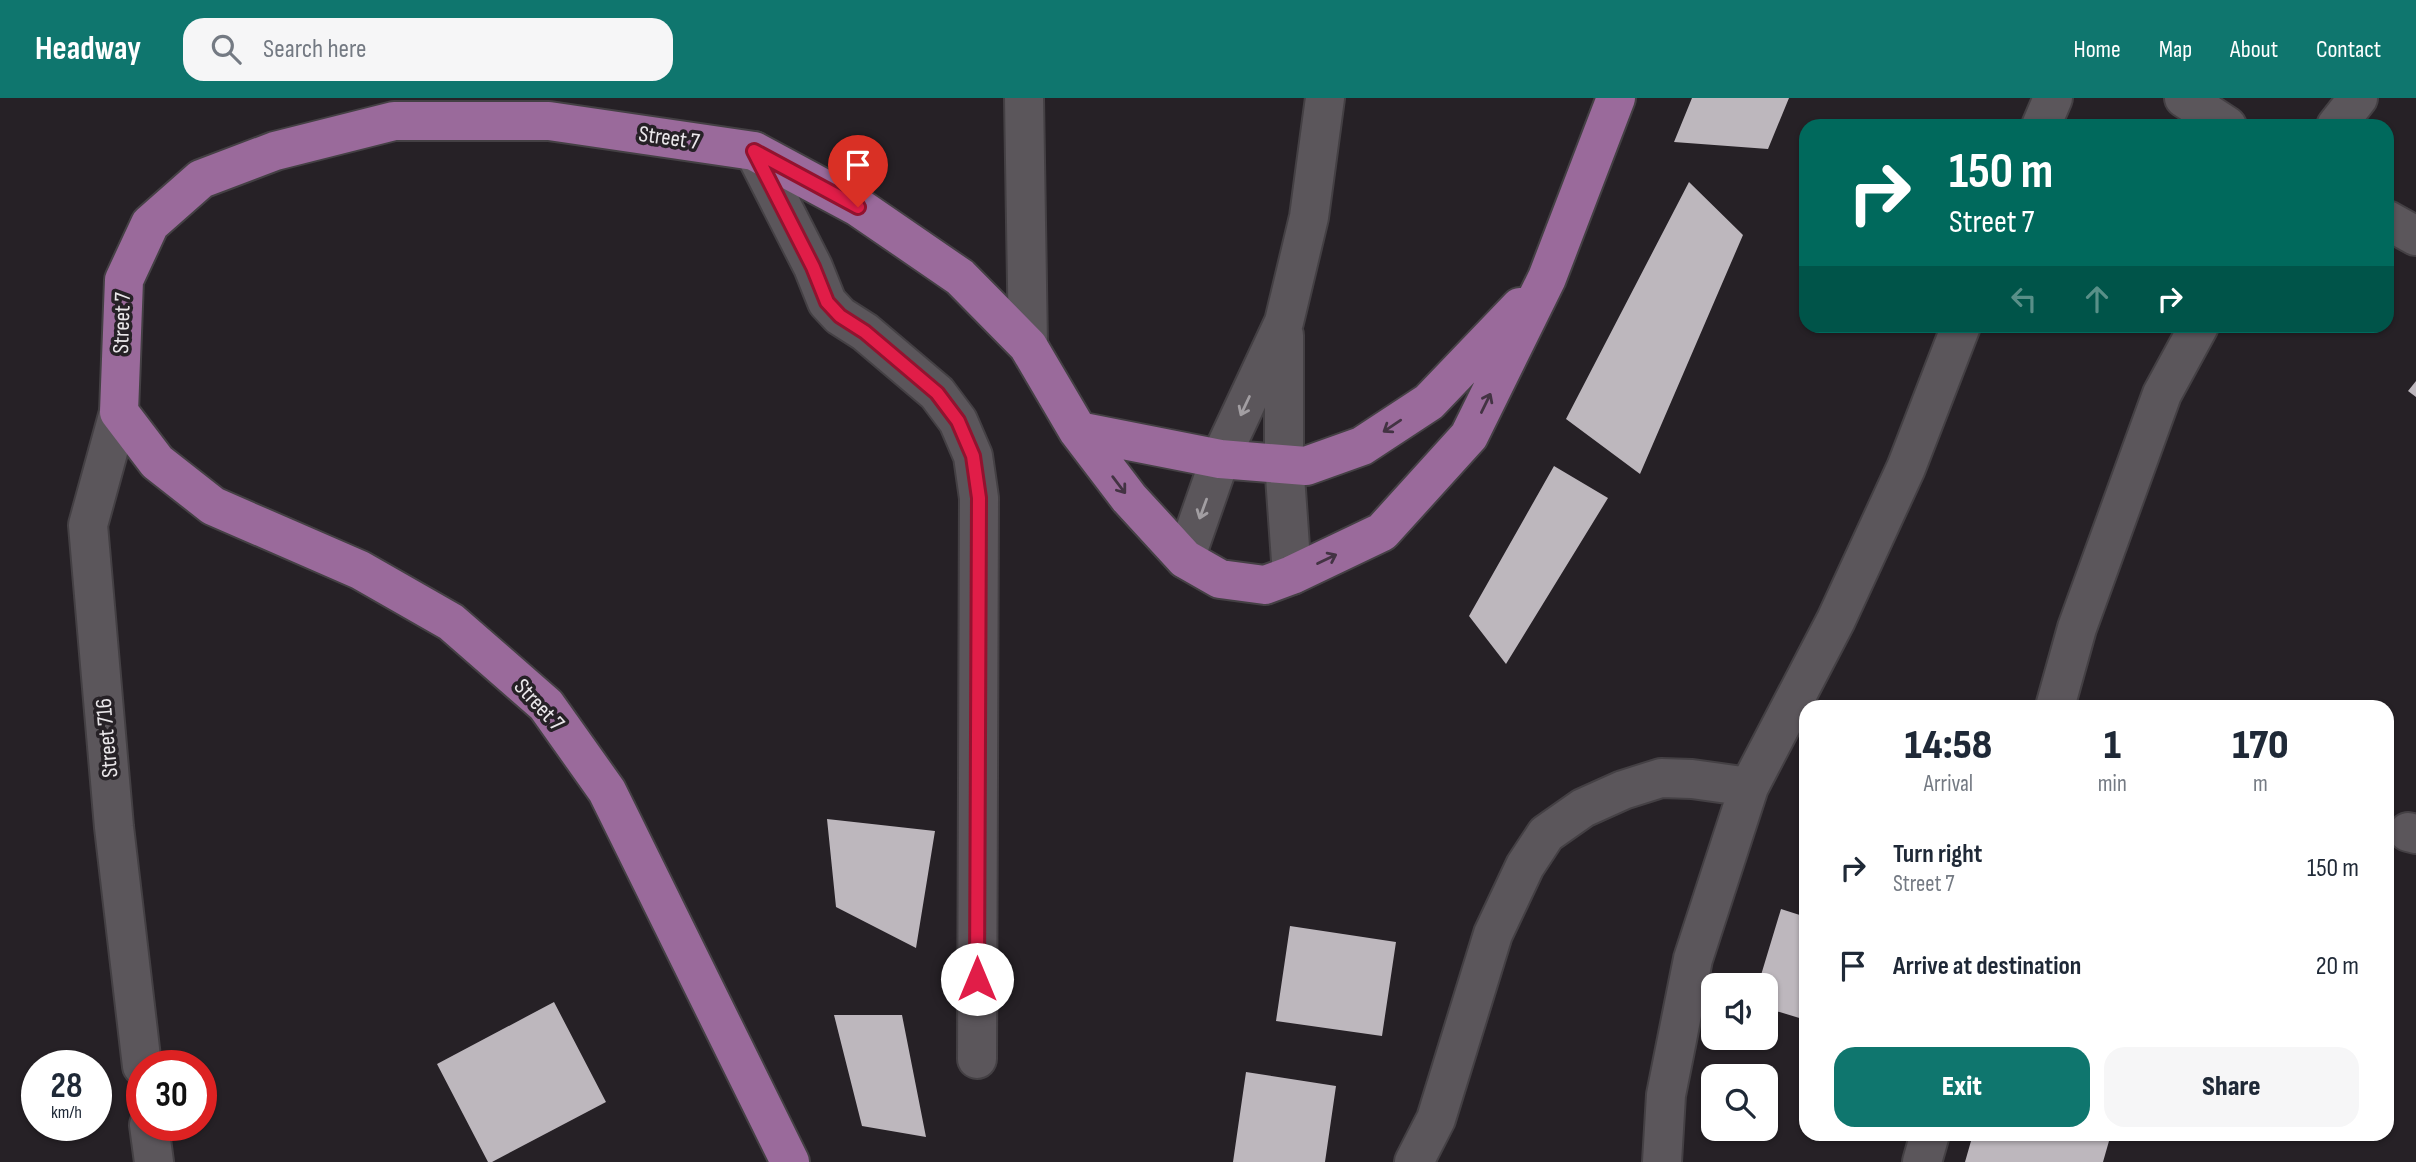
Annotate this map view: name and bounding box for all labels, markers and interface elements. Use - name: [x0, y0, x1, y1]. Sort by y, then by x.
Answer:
- search box: [183, 18, 673, 81]
- text: Headway: [35, 29, 141, 69]
- icon: search: [207, 30, 245, 68]
- text: Search here: [263, 34, 366, 65]
- text: Home: [2073, 35, 2121, 64]
- text: Map: [2159, 35, 2192, 64]
- text: About: [2230, 35, 2278, 64]
- text: Contact: [2316, 35, 2381, 64]
- street label: Street 7: [637, 120, 701, 156]
- pin: [828, 135, 888, 207]
- text: 150 m: [1949, 143, 2053, 202]
- icon: arrive: [839, 146, 877, 184]
- icon: right: [1834, 147, 1925, 238]
- text: Street 7: [1949, 203, 2034, 242]
- icon: left: [2005, 280, 2043, 318]
- icon: ahead: [2078, 280, 2116, 318]
- icon: right: [2151, 280, 2189, 318]
- street label: Street 7: [107, 292, 137, 354]
- one-way arrow: [1479, 393, 1493, 414]
- one-way arrow: [1238, 395, 1251, 417]
- one-way arrow: [1383, 420, 1403, 434]
- one-way arrow: [1112, 476, 1127, 494]
- one-way arrow: [1196, 497, 1208, 519]
- one-way arrow: [1316, 551, 1337, 565]
- street label: Street 7: [508, 673, 570, 737]
- street label: Street 716: [90, 697, 124, 779]
- text: 14:58: [1905, 720, 1992, 771]
- text: 1: [2104, 720, 2121, 771]
- text: 170: [2232, 720, 2288, 771]
- text: Arrival: [1924, 770, 1973, 798]
- text: min: [2098, 770, 2127, 798]
- text: m: [2253, 770, 2268, 798]
- text: Turn right: [1893, 839, 1982, 870]
- icon: right: [1834, 849, 1872, 887]
- text: 150 m: [2307, 853, 2359, 884]
- text: Street 7: [1893, 870, 1954, 898]
- position arrow: [940, 942, 1014, 1016]
- icon: arrive: [1834, 947, 1872, 985]
- text: Arrive at destination: [1893, 951, 2081, 982]
- text: 20 m: [2316, 951, 2359, 982]
- map controls: [1701, 973, 1778, 1141]
- button: sound: [1701, 973, 1778, 1050]
- button: Exit: [1834, 1047, 2090, 1127]
- button: Share: [2104, 1047, 2359, 1127]
- speed limit sign: 30: [126, 1050, 217, 1141]
- button: search: [1701, 1064, 1778, 1141]
- text: 28: [51, 1065, 82, 1108]
- text: km/h: [51, 1102, 82, 1123]

